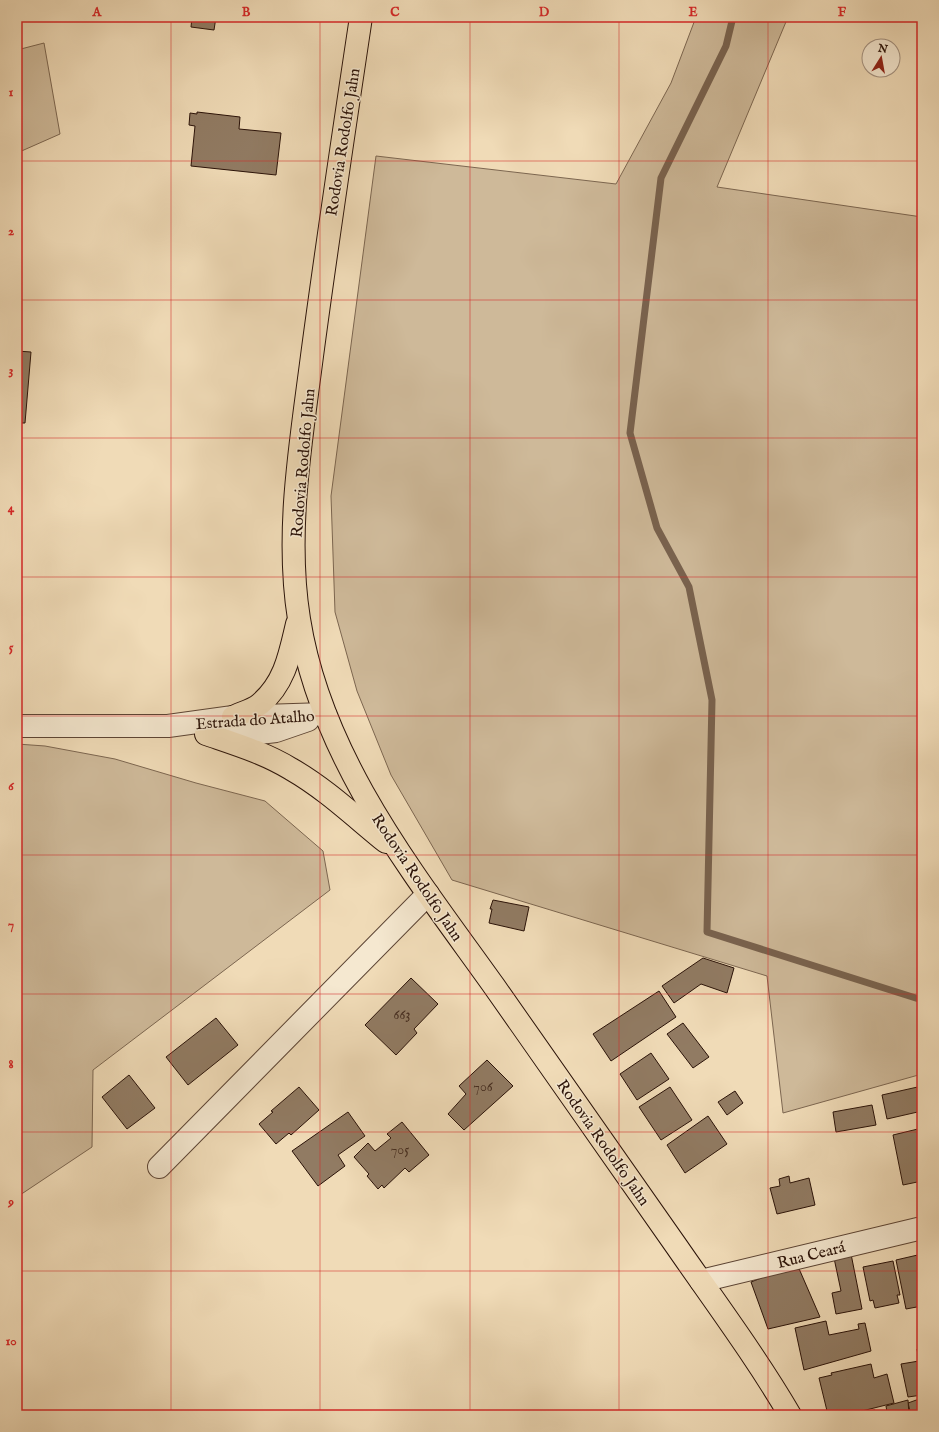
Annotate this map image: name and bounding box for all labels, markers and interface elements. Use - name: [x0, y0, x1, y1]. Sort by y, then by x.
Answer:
- text: A: [92, 4, 103, 21]
- text: B: [242, 4, 251, 21]
- text: C: [390, 4, 400, 21]
- text: D: [539, 4, 550, 21]
- text: E: [688, 4, 698, 21]
- text: F: [838, 4, 847, 21]
- north arrow: [861, 38, 901, 78]
- text: N: [876, 41, 889, 57]
- street label: Rodovia Rodolfo Jahn: [322, 66, 366, 218]
- text: 1: [9, 84, 14, 101]
- text: 2: [8, 223, 14, 240]
- text: 3: [9, 362, 14, 379]
- street label: Rodovia Rodolfo Jahn: [288, 387, 321, 539]
- text: 4: [8, 500, 15, 517]
- text: 5: [9, 639, 14, 656]
- street label: Estrada do Atalho: [195, 707, 316, 735]
- text: 6: [8, 778, 14, 795]
- street label: Rodovia Rodolfo Jahn: [366, 811, 467, 946]
- text: 7: [8, 917, 14, 934]
- house number: 663: [393, 1006, 411, 1024]
- text: 8: [8, 1056, 14, 1073]
- street label: Rodovia Rodolfo Jahn: [551, 1076, 654, 1211]
- house number: 706: [473, 1078, 494, 1096]
- house number: 705: [391, 1141, 409, 1159]
- text: 9: [7, 1194, 14, 1211]
- street label: Rua Ceará: [775, 1238, 848, 1274]
- text: 10: [5, 1333, 17, 1350]

